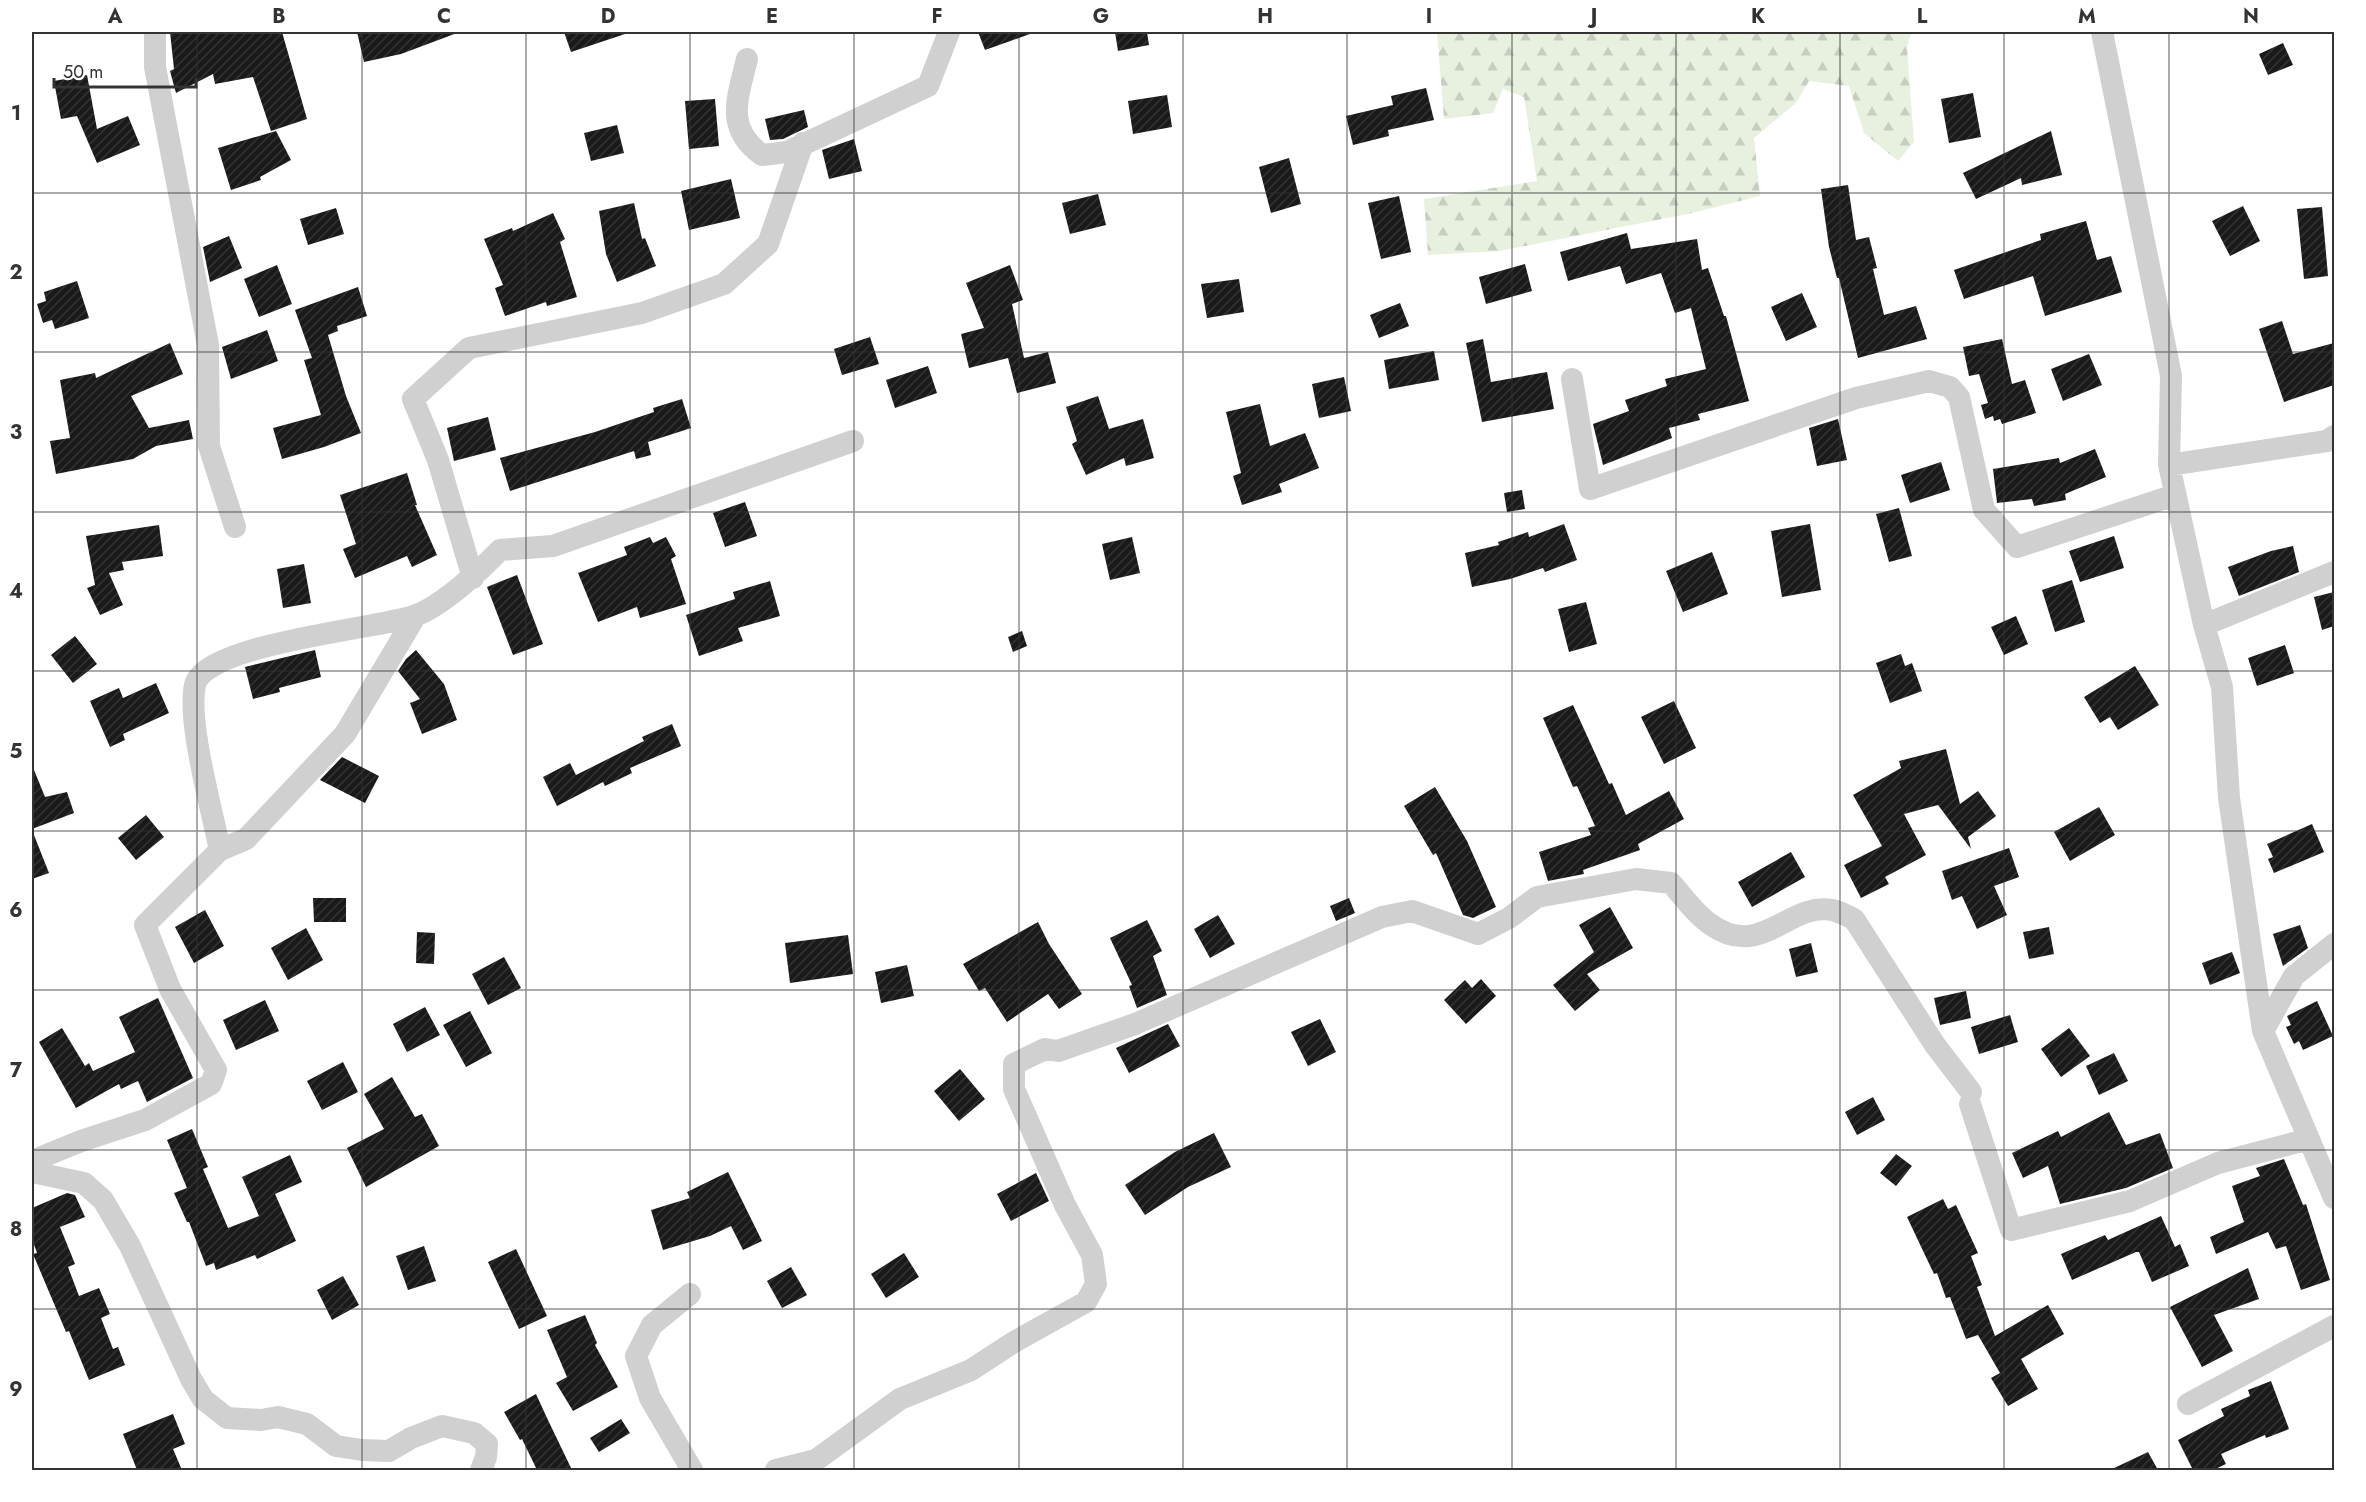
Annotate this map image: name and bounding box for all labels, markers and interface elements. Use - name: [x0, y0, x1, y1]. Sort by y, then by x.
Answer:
- text: A: [107, 2, 123, 31]
- text: B: [272, 2, 286, 31]
- text: C: [437, 2, 451, 31]
- text: D: [601, 2, 615, 31]
- text: E: [766, 2, 778, 31]
- text: F: [931, 2, 943, 31]
- text: G: [1093, 2, 1109, 31]
- text: H: [1257, 2, 1273, 31]
- text: I: [1426, 2, 1432, 31]
- text: J: [1587, 2, 1597, 31]
- text: K: [1751, 2, 1765, 31]
- text: L: [1917, 2, 1928, 31]
- text: M: [2078, 2, 2096, 31]
- text: N: [2243, 2, 2259, 31]
- scale bar: [54, 51, 196, 89]
- text: 50 m: [63, 59, 103, 85]
- text: 1: [11, 99, 21, 128]
- text: 2: [9, 258, 23, 287]
- text: 3: [10, 418, 22, 447]
- text: 4: [9, 577, 23, 606]
- text: 5: [10, 737, 23, 766]
- text: 6: [9, 896, 23, 925]
- text: 7: [10, 1056, 23, 1085]
- text: 8: [10, 1215, 22, 1244]
- text: 9: [9, 1375, 23, 1404]

